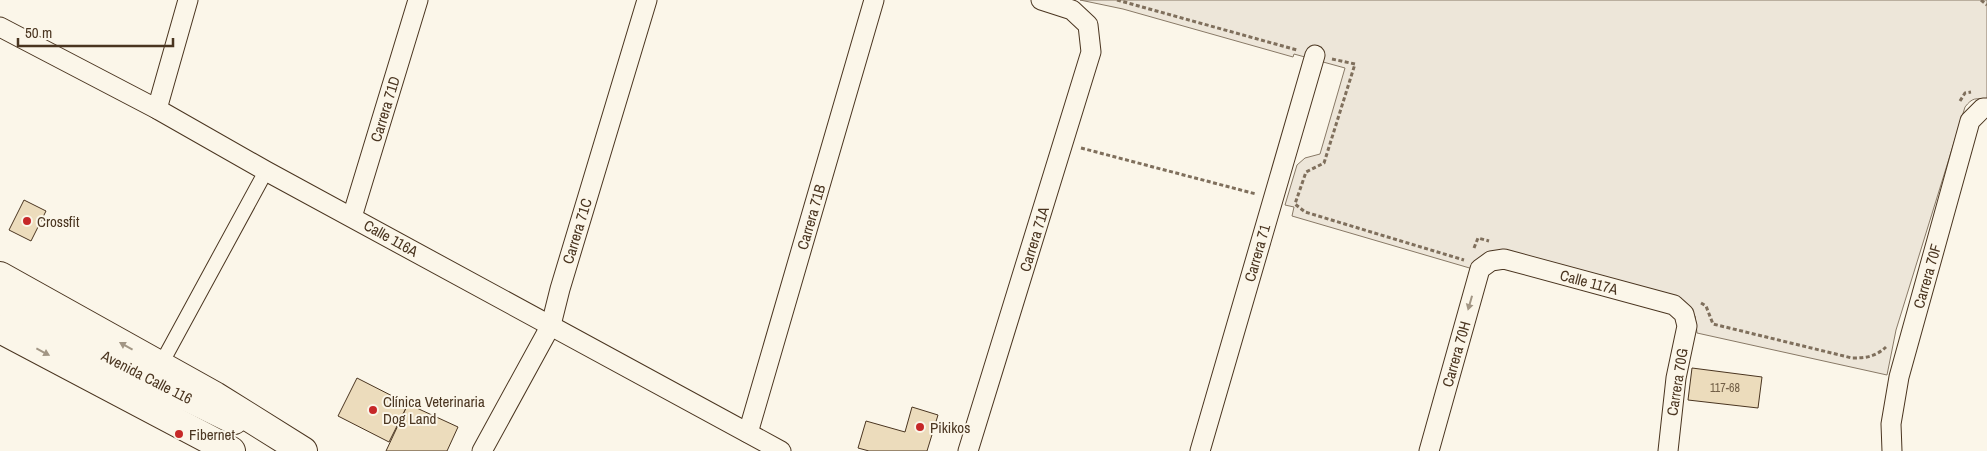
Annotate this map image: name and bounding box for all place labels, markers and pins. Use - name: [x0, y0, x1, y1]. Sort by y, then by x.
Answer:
- place label: Crossfit: [37, 211, 80, 232]
- marker: Crossfit: [21, 215, 33, 227]
- place label: Clínica Veterinaria Dog Land: [383, 391, 485, 429]
- marker: Clínica Veterinaria Dog Land: [367, 404, 379, 416]
- place label: Pikikos: [930, 417, 970, 438]
- marker: Pikikos: [914, 421, 926, 433]
- place label: Fibernet: [189, 424, 235, 445]
- marker: Fibernet: [173, 428, 185, 440]

